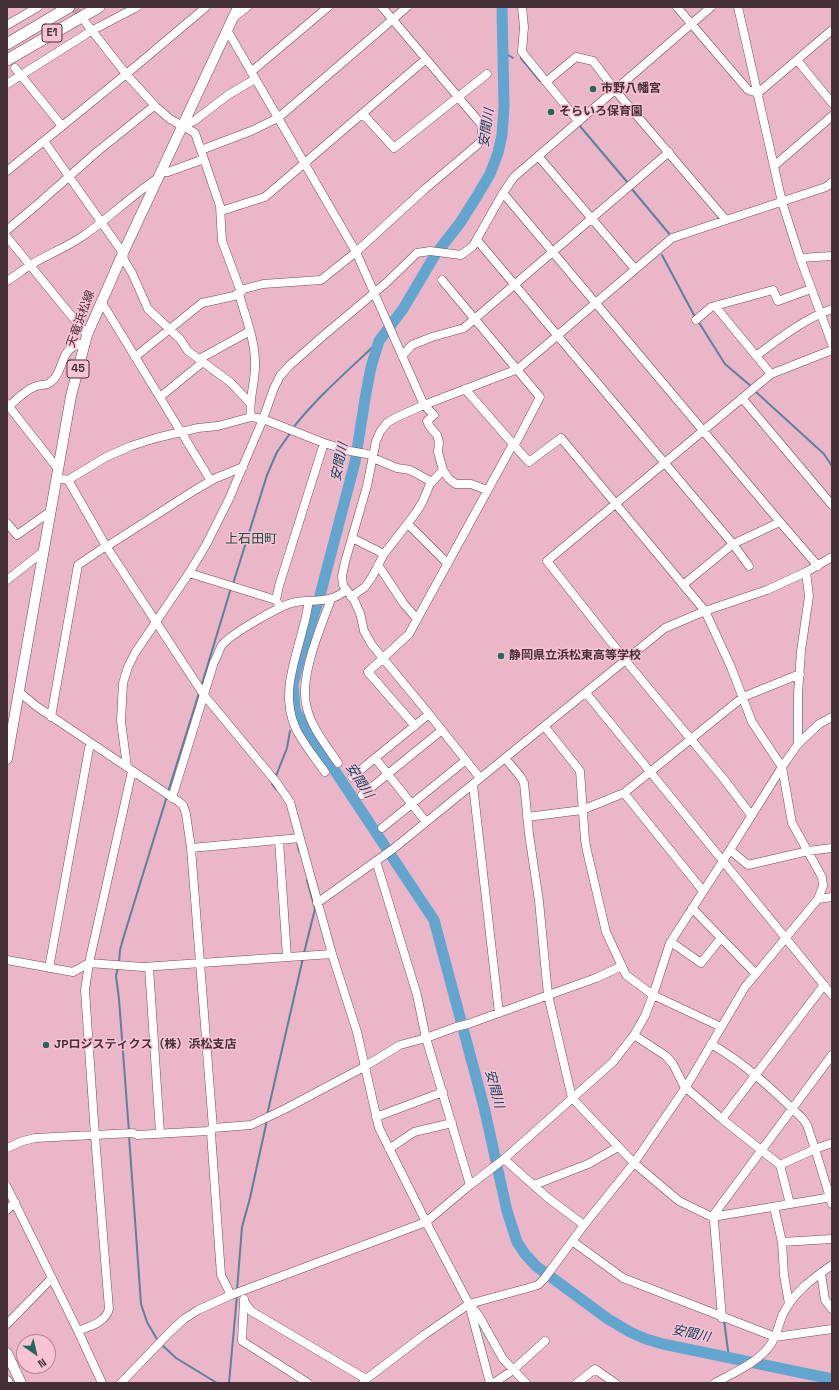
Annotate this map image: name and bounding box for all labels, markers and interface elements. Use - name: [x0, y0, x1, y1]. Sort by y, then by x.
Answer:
- road number: E1: [42, 24, 62, 42]
- place label: 市野八幡宮: [601, 82, 661, 96]
- marker: 市野八幡宮: [588, 84, 598, 94]
- place label: そらいろ保育園: [559, 105, 643, 119]
- marker: そらいろ保育園: [546, 107, 556, 117]
- water label: 安間川: [477, 108, 497, 148]
- street label: 天竜浜松線: [64, 288, 98, 350]
- road number: 45: [67, 360, 89, 378]
- water label: 安間川: [328, 441, 352, 483]
- district label: 上石田町: [225, 531, 277, 547]
- place label: 静岡県立浜松東高等学校: [509, 649, 641, 663]
- marker: 静岡県立浜松東高等学校: [496, 651, 506, 661]
- water label: 安間川: [342, 760, 376, 802]
- place label: JPロジスティクス（株）浜松支店: [54, 1038, 237, 1052]
- marker: JPロジスティクス（株）浜松支店: [41, 1040, 51, 1050]
- water label: 安間川: [481, 1068, 507, 1110]
- water label: 安間川: [670, 1322, 712, 1346]
- north arrow: [16, 1334, 56, 1374]
- text: N: [35, 1355, 49, 1371]

